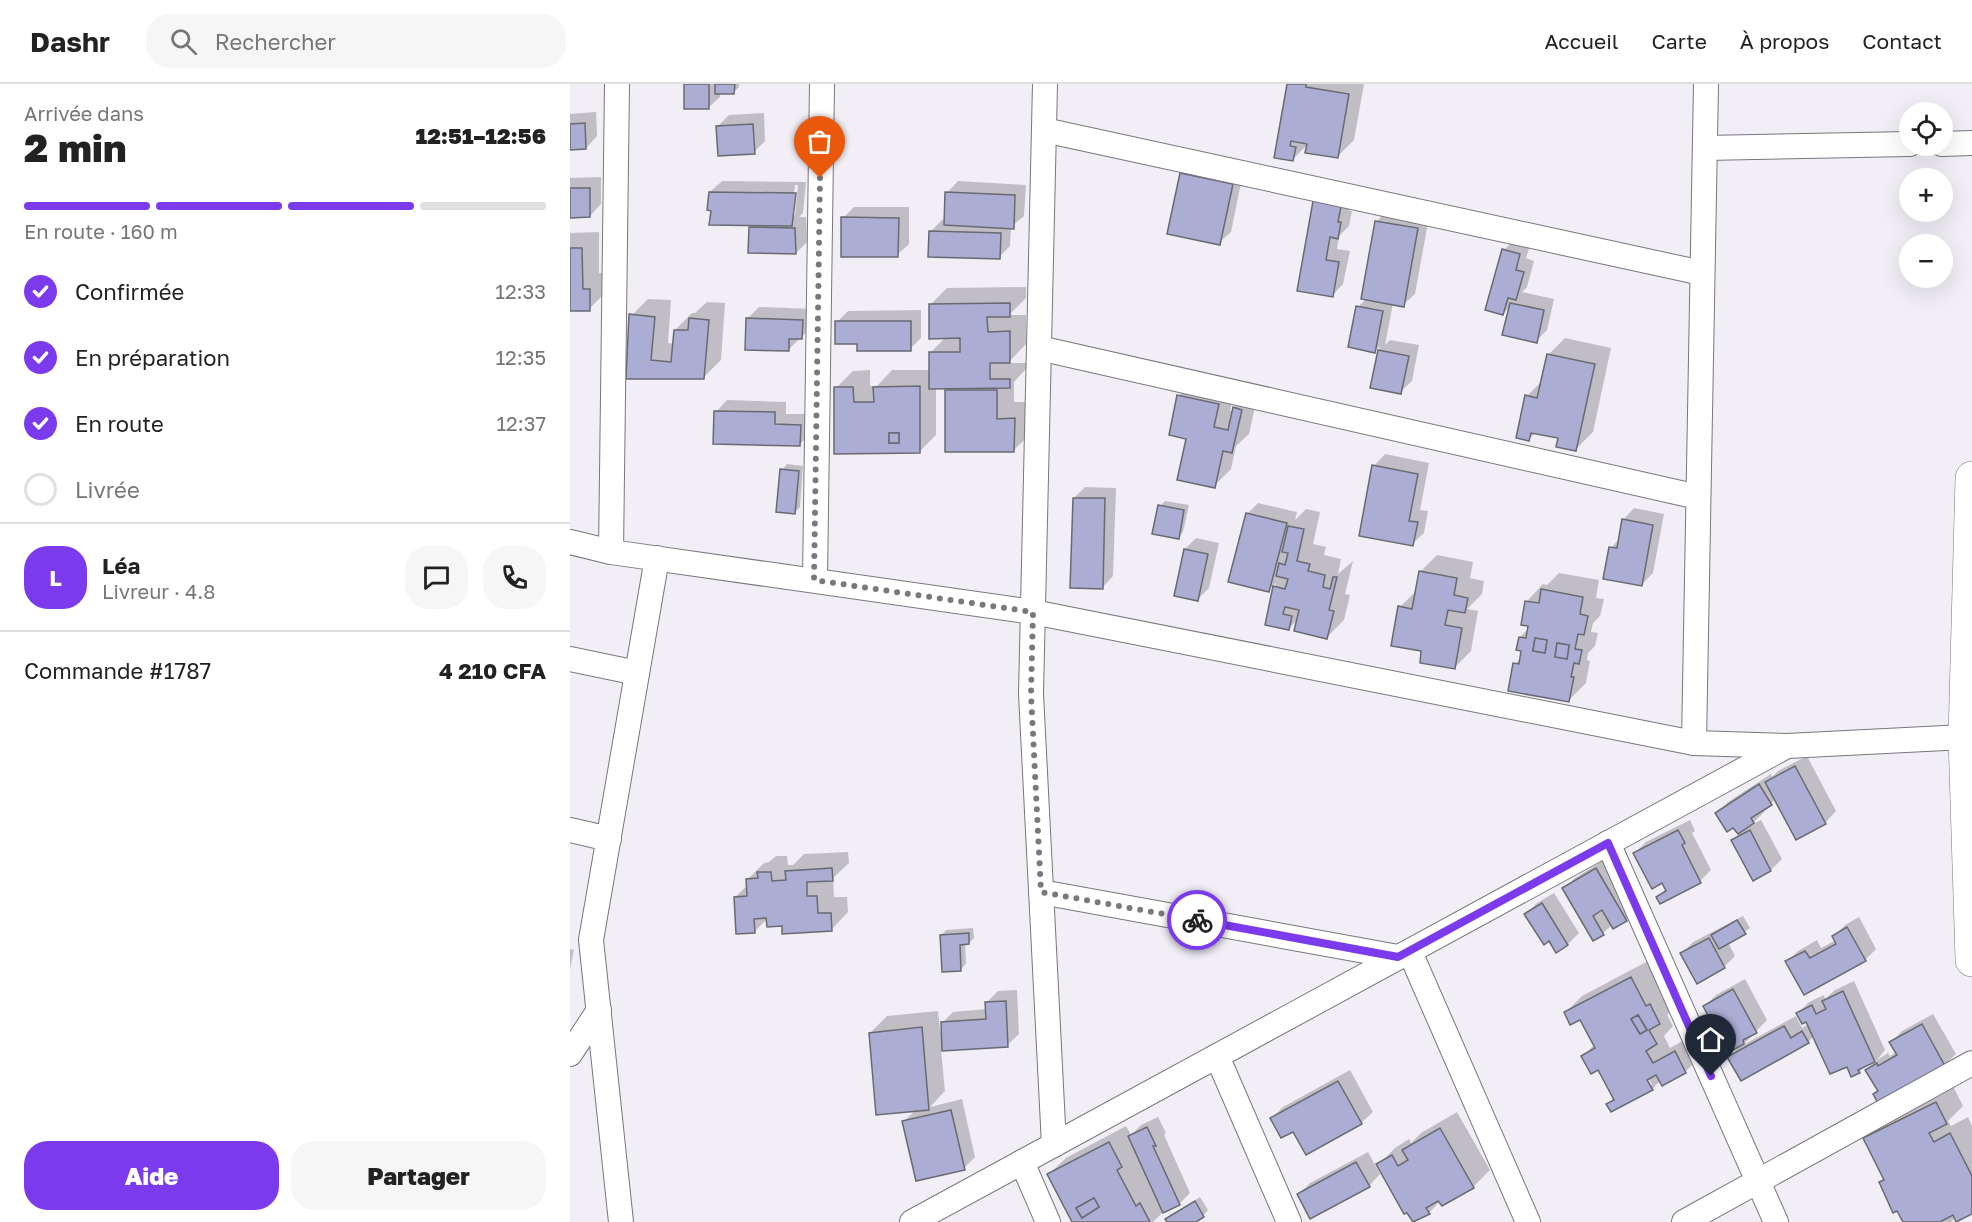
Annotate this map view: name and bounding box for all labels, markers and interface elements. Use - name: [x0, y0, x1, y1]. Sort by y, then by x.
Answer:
- search box: [146, 14, 566, 68]
- text: Dashr: [30, 25, 110, 58]
- icon: search: [167, 25, 200, 58]
- text: Rechercher: [215, 28, 336, 55]
- text: Accueil: [1545, 28, 1618, 54]
- text: Carte: [1651, 28, 1707, 54]
- text: À propos: [1740, 28, 1829, 54]
- text: Contact: [1862, 28, 1942, 54]
- text: Arrivée dans: [24, 101, 144, 125]
- map controls: [1899, 102, 1953, 288]
- button: locate: [1899, 102, 1953, 156]
- pin: [794, 116, 845, 178]
- text: 12:51–12:56: [416, 122, 546, 149]
- text: 2 min: [24, 124, 127, 171]
- icon: bag: [803, 125, 836, 158]
- button: +: [1899, 168, 1953, 222]
- text: En route · 160 m: [24, 219, 178, 243]
- button: −: [1899, 234, 1953, 288]
- icon: check: [24, 275, 57, 308]
- text: Confirmée: [75, 278, 184, 305]
- text: 12:33: [495, 279, 546, 303]
- icon: check: [24, 341, 57, 374]
- text: En préparation: [75, 344, 230, 371]
- text: 12:35: [495, 345, 546, 369]
- icon: check: [24, 407, 57, 440]
- text: En route: [75, 410, 164, 437]
- text: 12:37: [496, 411, 546, 435]
- text: Livrée: [75, 476, 140, 503]
- button: chat: [405, 546, 468, 609]
- button: phone: [483, 546, 546, 609]
- text: Léa: [102, 552, 140, 579]
- text: L: [49, 564, 62, 591]
- text: Livreur · 4.8: [102, 579, 215, 603]
- text: Commande #1787: [24, 657, 211, 684]
- text: 4 210 CFA: [439, 657, 546, 684]
- courier: [1167, 890, 1227, 950]
- icon: bike: [1181, 904, 1214, 937]
- pin: [1685, 1014, 1736, 1076]
- icon: home: [1694, 1023, 1727, 1056]
- button: Aide: [24, 1141, 279, 1210]
- button: Partager: [291, 1141, 546, 1210]

